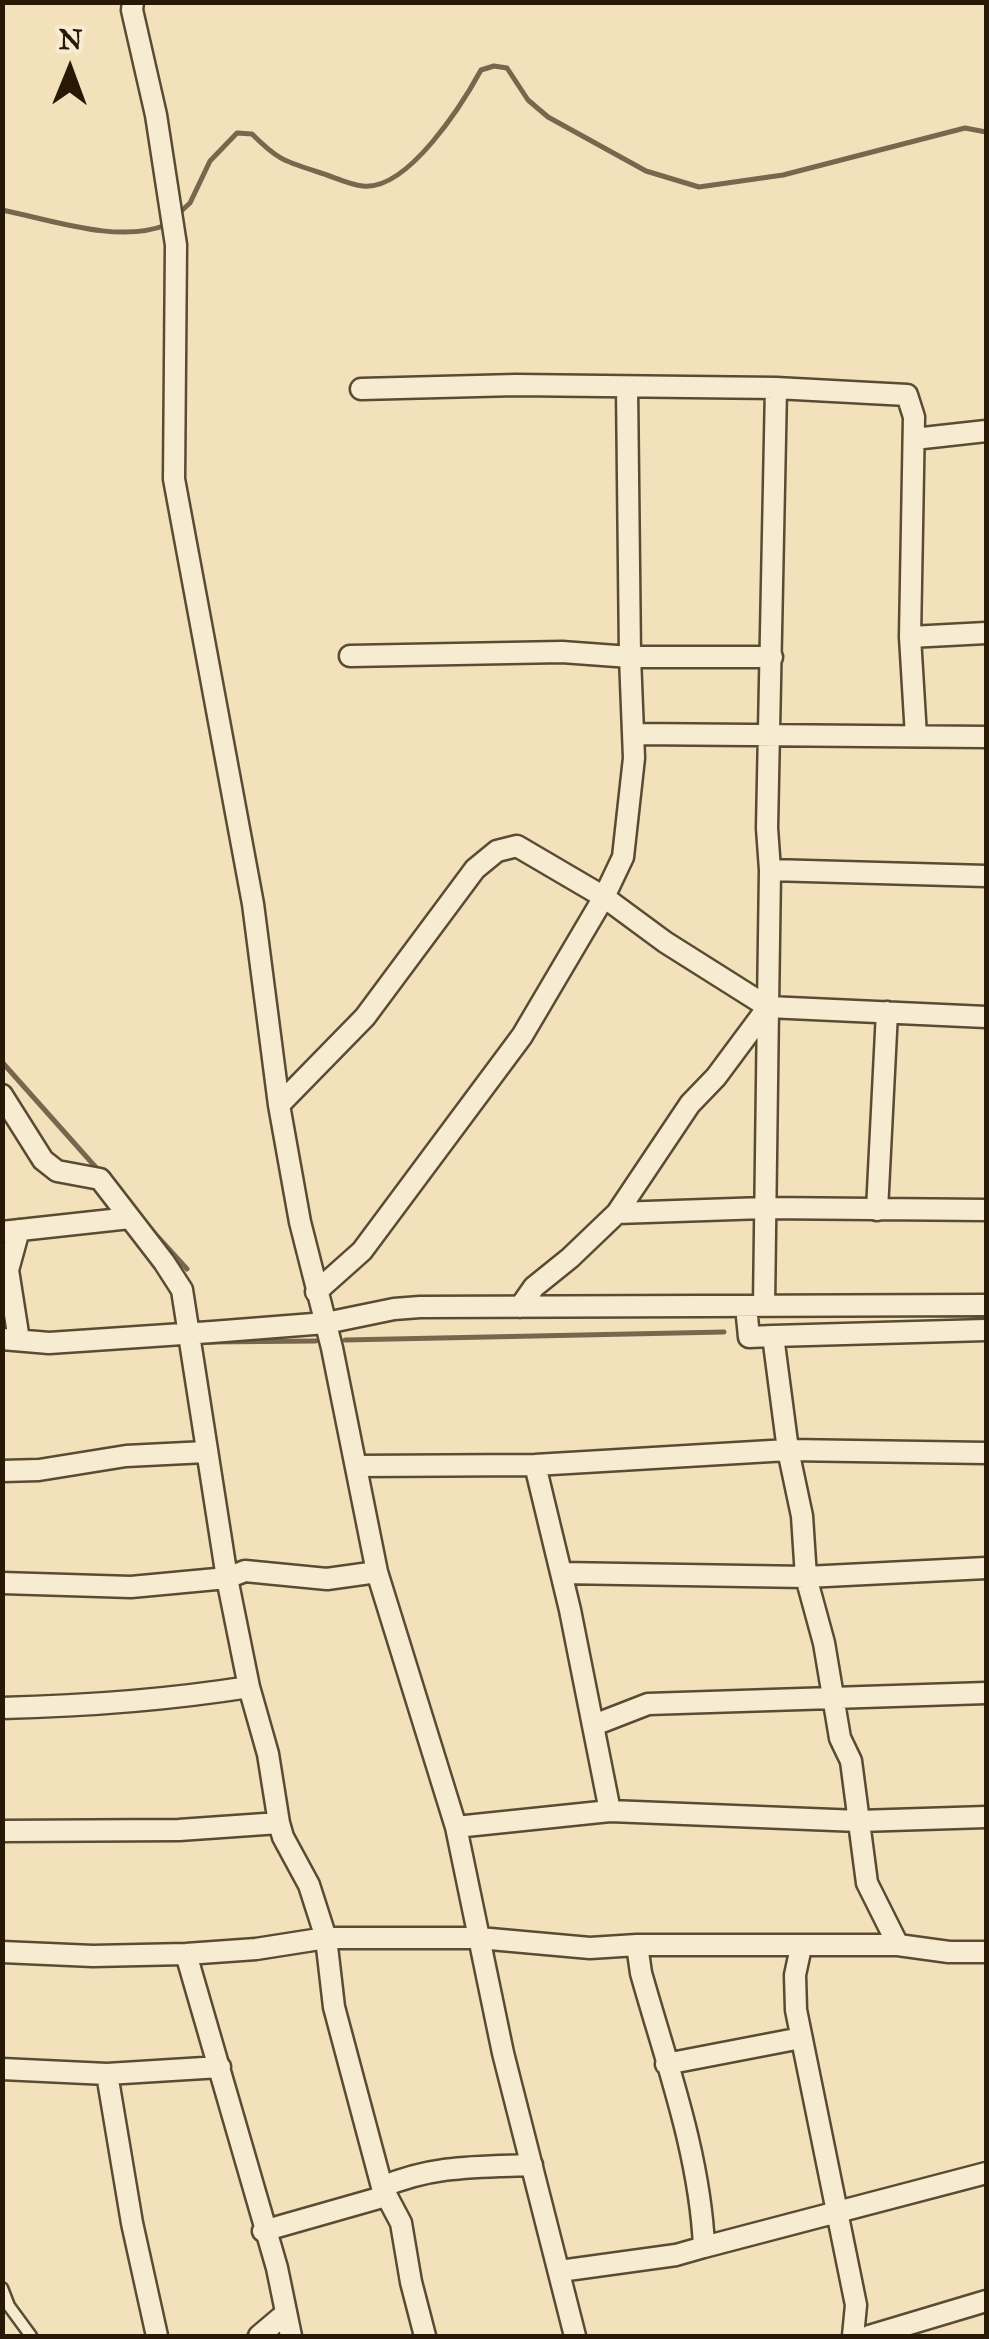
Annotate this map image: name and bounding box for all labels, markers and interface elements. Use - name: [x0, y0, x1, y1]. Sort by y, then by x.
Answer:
- north arrow: [20, 20, 120, 120]
- text: N: [58, 22, 83, 57]

